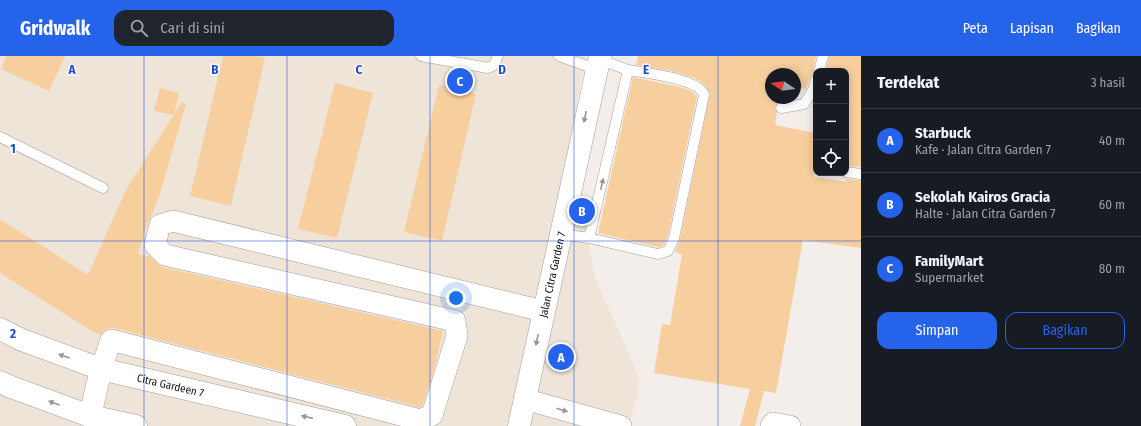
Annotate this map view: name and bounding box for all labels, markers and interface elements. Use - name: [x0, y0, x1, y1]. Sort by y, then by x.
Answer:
- search box: [114, 10, 394, 46]
- text: Gridwalk: [20, 17, 90, 40]
- icon: search: [128, 17, 150, 39]
- text: Cari di sini: [160, 19, 225, 37]
- text: Peta: [963, 20, 988, 37]
- text: Lapisan: [1010, 20, 1054, 37]
- text: Bagikan: [1076, 20, 1121, 37]
- text: A: [67, 62, 76, 77]
- text: B: [211, 62, 219, 77]
- text: C: [356, 62, 363, 77]
- text: D: [498, 62, 506, 77]
- text: E: [643, 62, 649, 77]
- pin: C: [447, 66, 473, 96]
- north arrow: [765, 68, 801, 104]
- map controls: [813, 68, 849, 176]
- button: +: [813, 68, 849, 104]
- text: Terdekat: [877, 72, 939, 93]
- text: 3 hasil: [1091, 75, 1125, 90]
- button: −: [813, 104, 849, 140]
- one-way arrow: [582, 111, 588, 123]
- text: Starbuck: [915, 124, 971, 142]
- text: A: [886, 133, 894, 148]
- text: 40 m: [1099, 133, 1125, 148]
- button: locate: [813, 140, 849, 176]
- text: 1: [10, 141, 16, 156]
- text: Kafe · Jalan Citra Garden 7: [915, 142, 1051, 157]
- one-way arrow: [599, 178, 605, 190]
- text: Sekolah Kairos Gracia: [915, 188, 1050, 206]
- pin: B: [569, 196, 595, 226]
- text: B: [886, 197, 894, 212]
- text: 60 m: [1099, 197, 1125, 212]
- text: Halte · Jalan Citra Garden 7: [915, 206, 1056, 221]
- street label: Jalan Citra Garden 7: [537, 230, 568, 319]
- text: FamilyMart: [915, 252, 984, 270]
- text: C: [887, 261, 893, 276]
- text: 80 m: [1099, 261, 1125, 276]
- text: Supermarket: [915, 270, 984, 285]
- your location: [446, 288, 466, 308]
- button: Simpan: [877, 312, 997, 349]
- button: Bagikan: [1005, 312, 1125, 349]
- text: 2: [9, 326, 16, 341]
- one-way arrow: [533, 334, 539, 346]
- pin: A: [548, 342, 574, 372]
- one-way arrow: [58, 353, 70, 359]
- street label: Citra Gardeen 7: [136, 372, 206, 400]
- one-way arrow: [47, 399, 59, 405]
- one-way arrow: [556, 407, 568, 413]
- one-way arrow: [301, 414, 314, 420]

